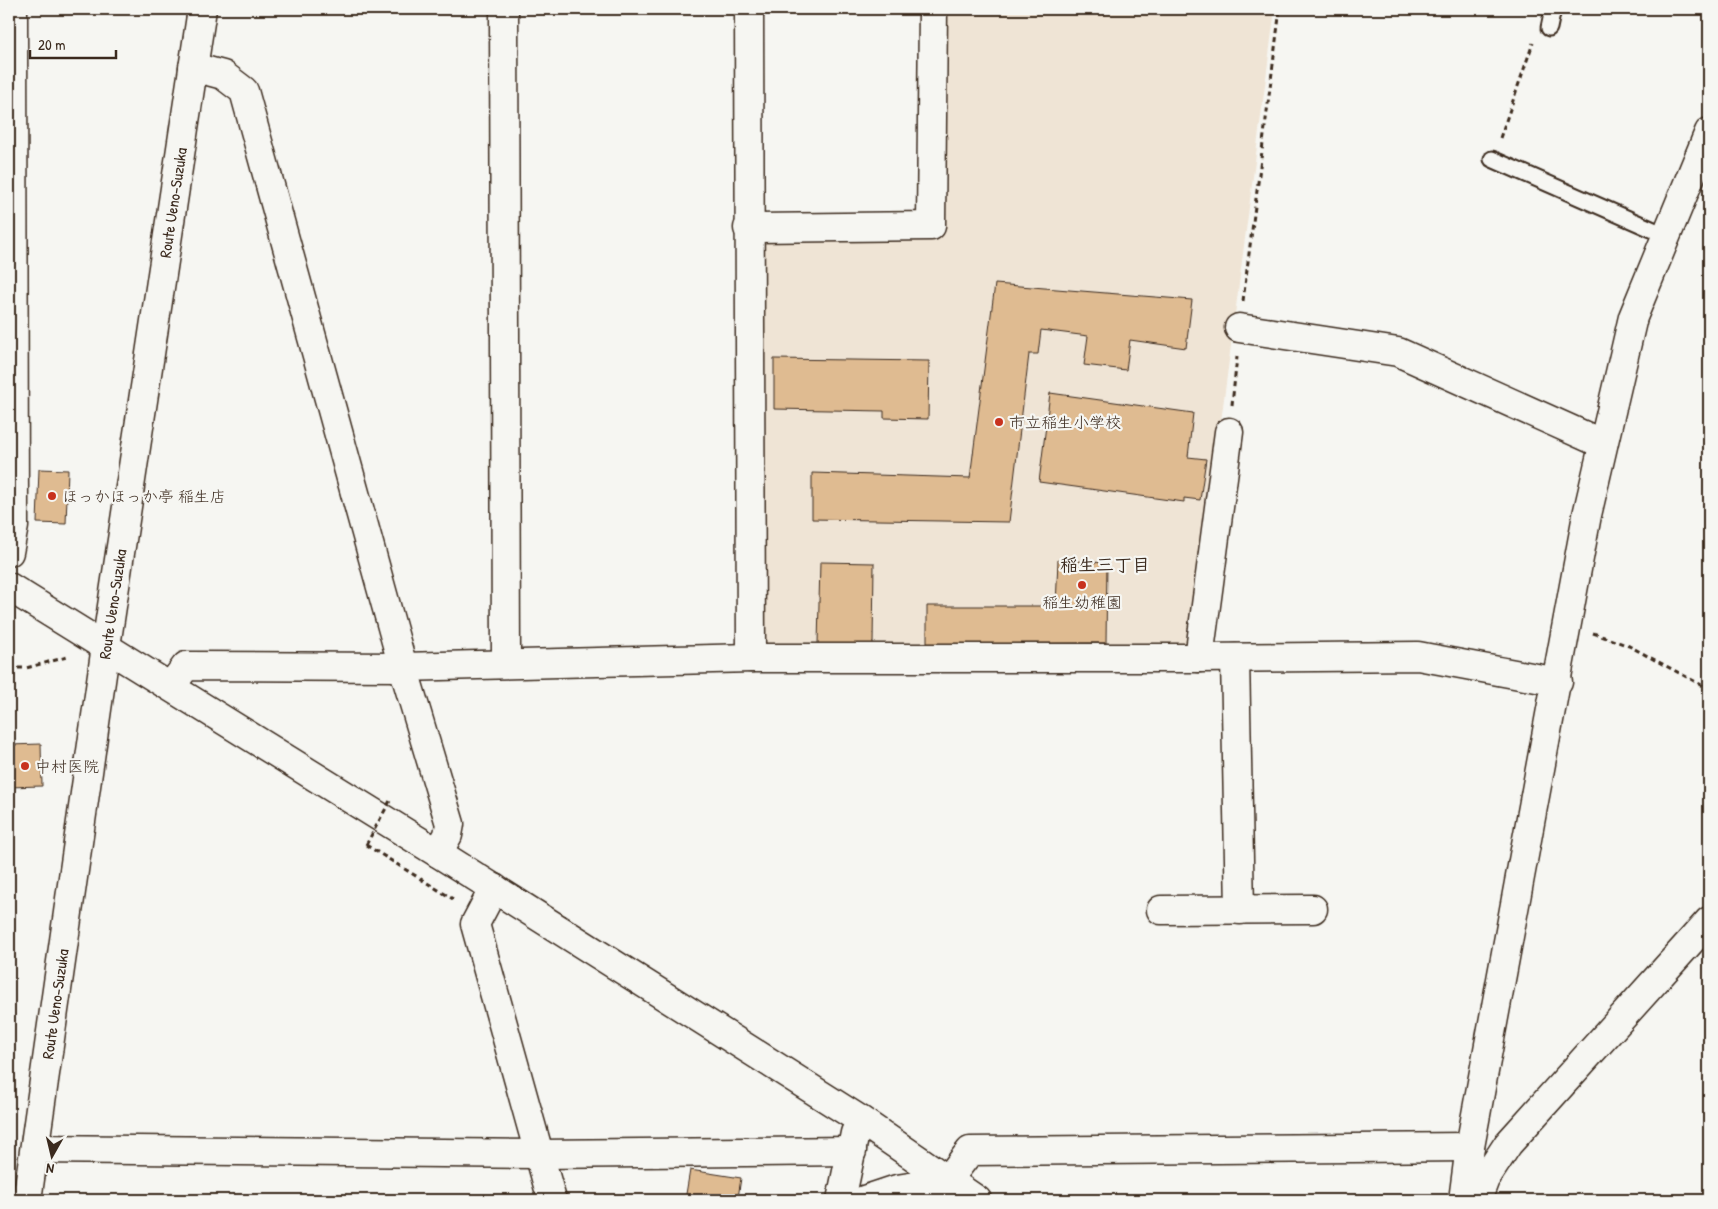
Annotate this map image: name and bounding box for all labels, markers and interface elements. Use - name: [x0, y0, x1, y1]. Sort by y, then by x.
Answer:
- scale bar: [30, 28, 116, 60]
- text: 20 m: [38, 34, 65, 55]
- street label: Route Ueno-Suzuka: [154, 146, 192, 259]
- place label: 市立稲生小学校: [1009, 411, 1121, 433]
- marker: 市立稲生小学校: [993, 416, 1005, 428]
- place label: ほっかほっか亭 稲生店: [62, 485, 226, 507]
- marker: ほっかほっか亭 稲生店: [46, 490, 58, 502]
- street label: Route Ueno-Suzuka: [93, 548, 131, 661]
- district label: 稲生三丁目: [1060, 552, 1150, 577]
- marker: 稲生幼稚園: [1076, 579, 1088, 591]
- place label: 稲生幼稚園: [1042, 591, 1122, 613]
- place label: 中村医院: [35, 755, 99, 777]
- marker: 中村医院: [19, 760, 31, 772]
- street label: Route Ueno-Suzuka: [36, 947, 74, 1060]
- north arrow: [28, 1132, 78, 1182]
- text: N: [45, 1159, 55, 1179]

